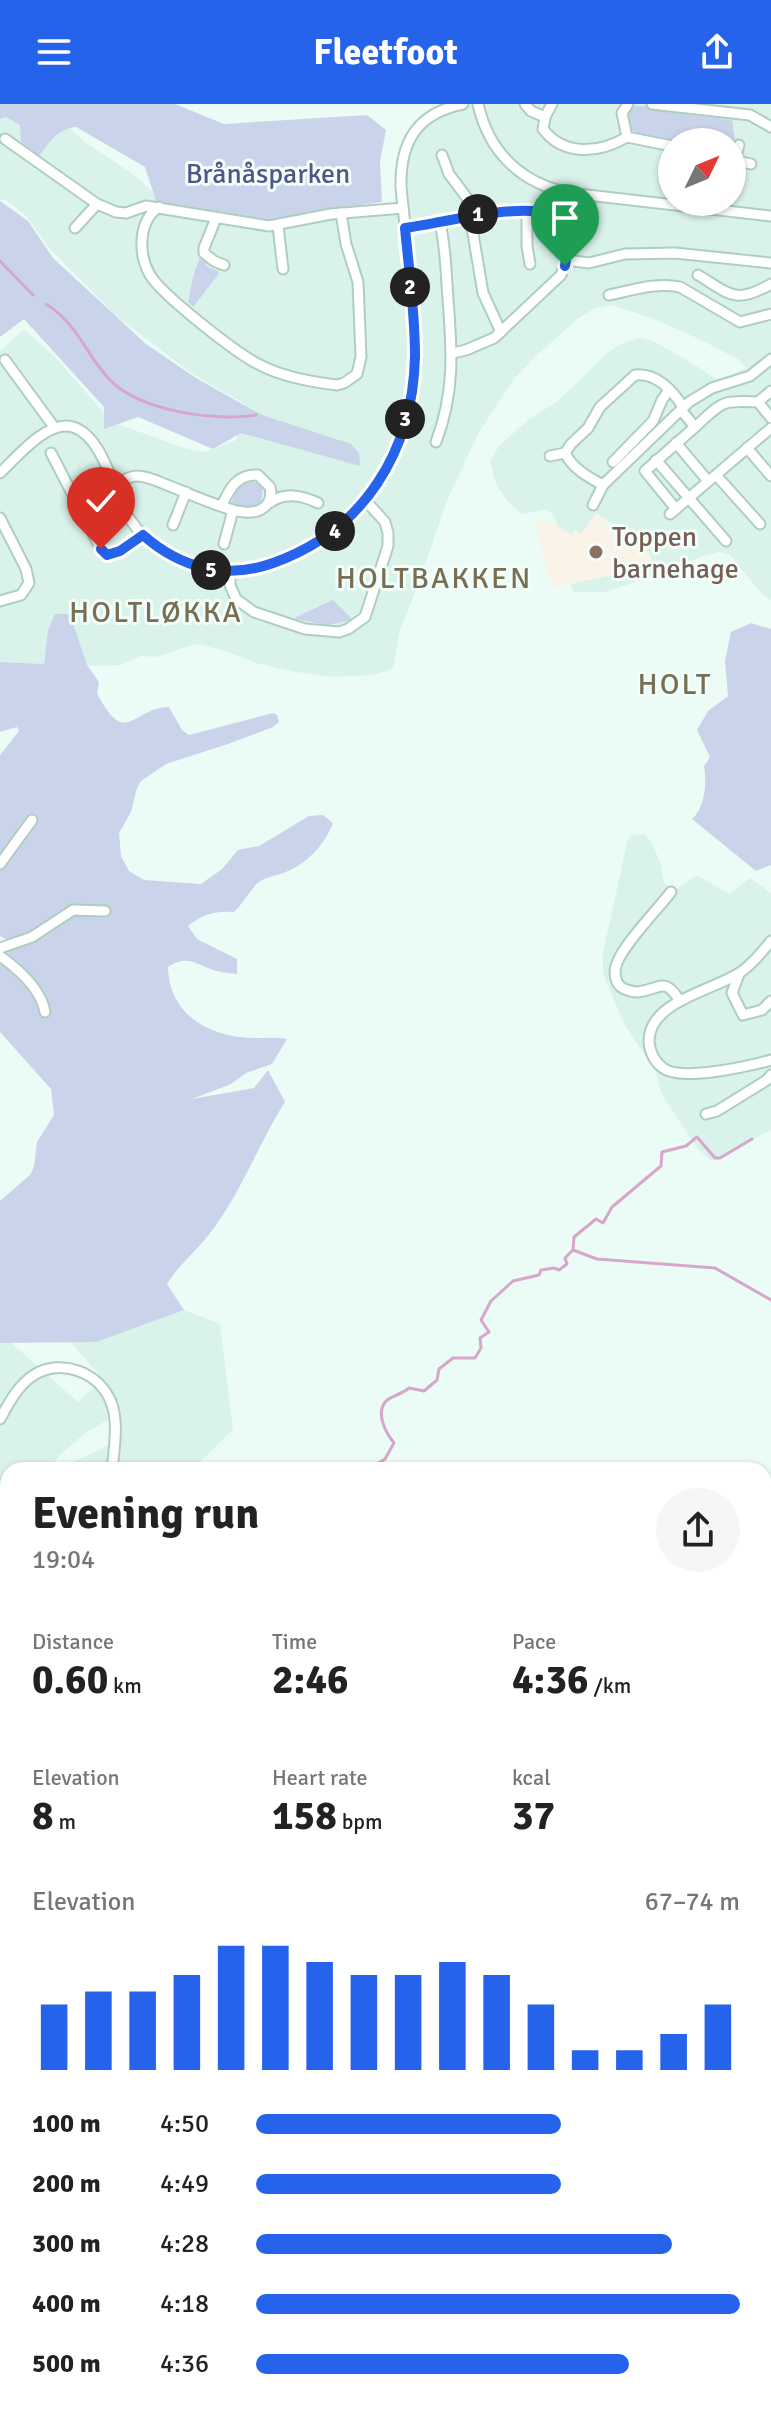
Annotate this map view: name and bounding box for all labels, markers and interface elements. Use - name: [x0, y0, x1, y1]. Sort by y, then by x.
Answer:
- icon: menu: [32, 30, 76, 74]
- text: Fleetfoot: [313, 30, 458, 75]
- icon: share: [695, 30, 739, 74]
- north arrow: [658, 128, 746, 216]
- map controls: [658, 128, 746, 216]
- park label: Brånåsparken: [186, 157, 350, 191]
- pin: [531, 184, 599, 266]
- pin: 1: [458, 194, 498, 234]
- icon: arrive: [543, 196, 587, 240]
- text: 1: [472, 200, 484, 227]
- pin: 2: [390, 267, 430, 307]
- text: 2: [404, 273, 416, 300]
- pin: 3: [385, 399, 425, 439]
- text: 3: [399, 405, 411, 432]
- pin: [67, 467, 135, 549]
- icon: check: [79, 479, 123, 523]
- pin: 4: [315, 511, 355, 551]
- text: 4: [329, 517, 341, 544]
- place label: Toppen barnehage: [612, 520, 739, 586]
- marker: Toppen barnehage: [587, 543, 605, 561]
- pin: 5: [191, 550, 231, 590]
- text: 5: [205, 556, 217, 583]
- district label: HOLTBAKKEN: [336, 560, 532, 597]
- district label: HOLTLØKKA: [69, 594, 243, 631]
- district label: HOLT: [637, 666, 713, 703]
- text: Evening run: [32, 1487, 259, 1541]
- button: share: [656, 1488, 740, 1572]
- text: 19:04: [32, 1544, 95, 1576]
- text: Distance: [32, 1628, 114, 1655]
- text: Time: [272, 1628, 317, 1655]
- text: Pace: [512, 1628, 556, 1655]
- text: 0.60: [32, 1655, 108, 1705]
- text: 2:46: [272, 1655, 349, 1705]
- text: 4:36: [512, 1655, 589, 1705]
- text: km: [108, 1672, 142, 1699]
- text: /km: [589, 1672, 631, 1699]
- text: Elevation: [32, 1764, 120, 1791]
- text: Heart rate: [272, 1764, 367, 1791]
- text: kcal: [512, 1764, 551, 1791]
- text: 8: [32, 1791, 54, 1841]
- text: 158: [272, 1791, 337, 1841]
- text: 37: [512, 1791, 555, 1841]
- text: m: [54, 1808, 76, 1835]
- text: bpm: [337, 1808, 382, 1835]
- text: Elevation: [32, 1886, 136, 1918]
- text: 67–74 m: [645, 1886, 740, 1918]
- text: 100 m: [32, 2108, 101, 2140]
- text: 4:50: [160, 2108, 209, 2140]
- text: 200 m: [32, 2168, 101, 2200]
- text: 4:49: [160, 2168, 209, 2200]
- text: 300 m: [32, 2228, 101, 2260]
- text: 4:28: [160, 2228, 209, 2260]
- text: 400 m: [32, 2288, 101, 2320]
- text: 4:18: [160, 2288, 209, 2320]
- text: 500 m: [32, 2348, 101, 2380]
- text: 4:36: [160, 2348, 209, 2380]

